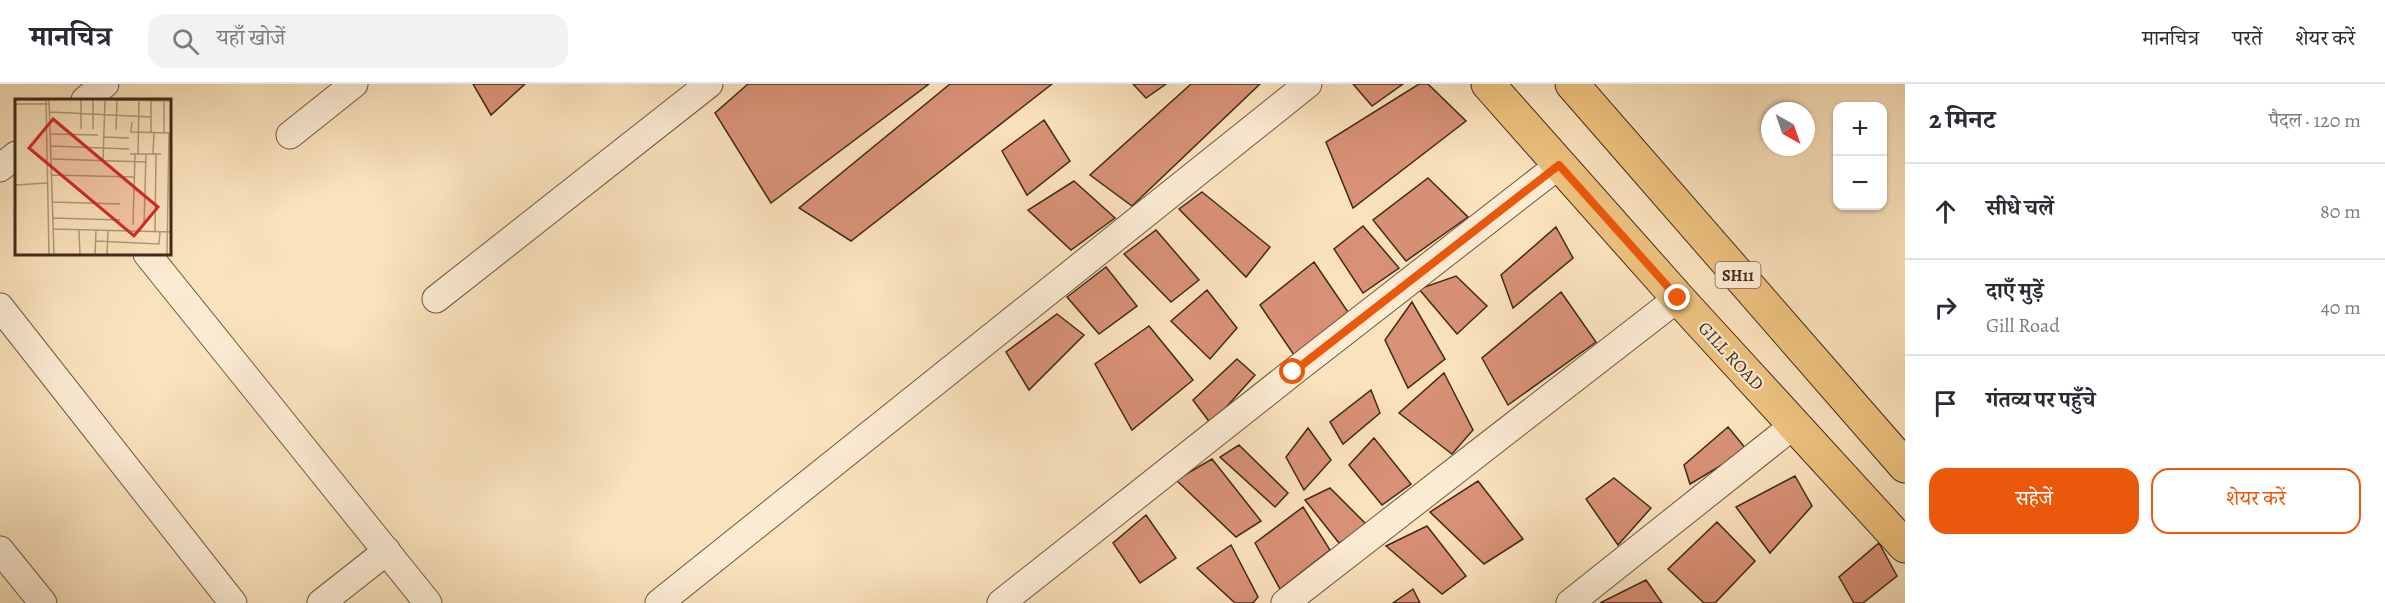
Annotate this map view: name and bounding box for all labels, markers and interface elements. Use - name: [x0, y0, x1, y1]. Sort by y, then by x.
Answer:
- search box: [148, 14, 568, 68]
- text: मानचित्र: [30, 18, 112, 56]
- text: यहाँ खोजें: [217, 23, 285, 53]
- text: मानचित्र: [2142, 24, 2199, 52]
- text: परतें: [2232, 24, 2262, 52]
- text: शेयर करें: [2295, 24, 2355, 52]
- icon: search: [169, 25, 202, 58]
- inset map: [15, 99, 171, 255]
- north arrow: [1761, 102, 1815, 156]
- map controls: [1833, 102, 1887, 210]
- button: +: [1833, 102, 1887, 156]
- text: 2 मिनट: [1929, 102, 1995, 137]
- text: पैदल · 120 m: [2269, 107, 2361, 134]
- button: −: [1833, 156, 1887, 210]
- text: सीधे चलें: [1986, 193, 2054, 223]
- icon: ahead: [1929, 195, 1962, 228]
- text: 80 m: [2320, 198, 2361, 225]
- road number: SH11: [1716, 262, 1760, 288]
- text: दाएँ मुड़ें: [1986, 276, 2044, 306]
- route end: [1664, 284, 1690, 310]
- icon: right: [1929, 291, 1962, 324]
- text: 40 m: [2321, 294, 2361, 321]
- text: Gill Road: [1986, 312, 2060, 339]
- street label: GILL ROAD: [1693, 316, 1769, 396]
- route start: [1279, 358, 1305, 384]
- text: गंतव्य पर पहुँचे: [1986, 385, 2095, 415]
- icon: arrive: [1929, 387, 1962, 420]
- button: सहेजें: [1929, 468, 2139, 534]
- button: शेयर करें: [2151, 468, 2361, 534]

